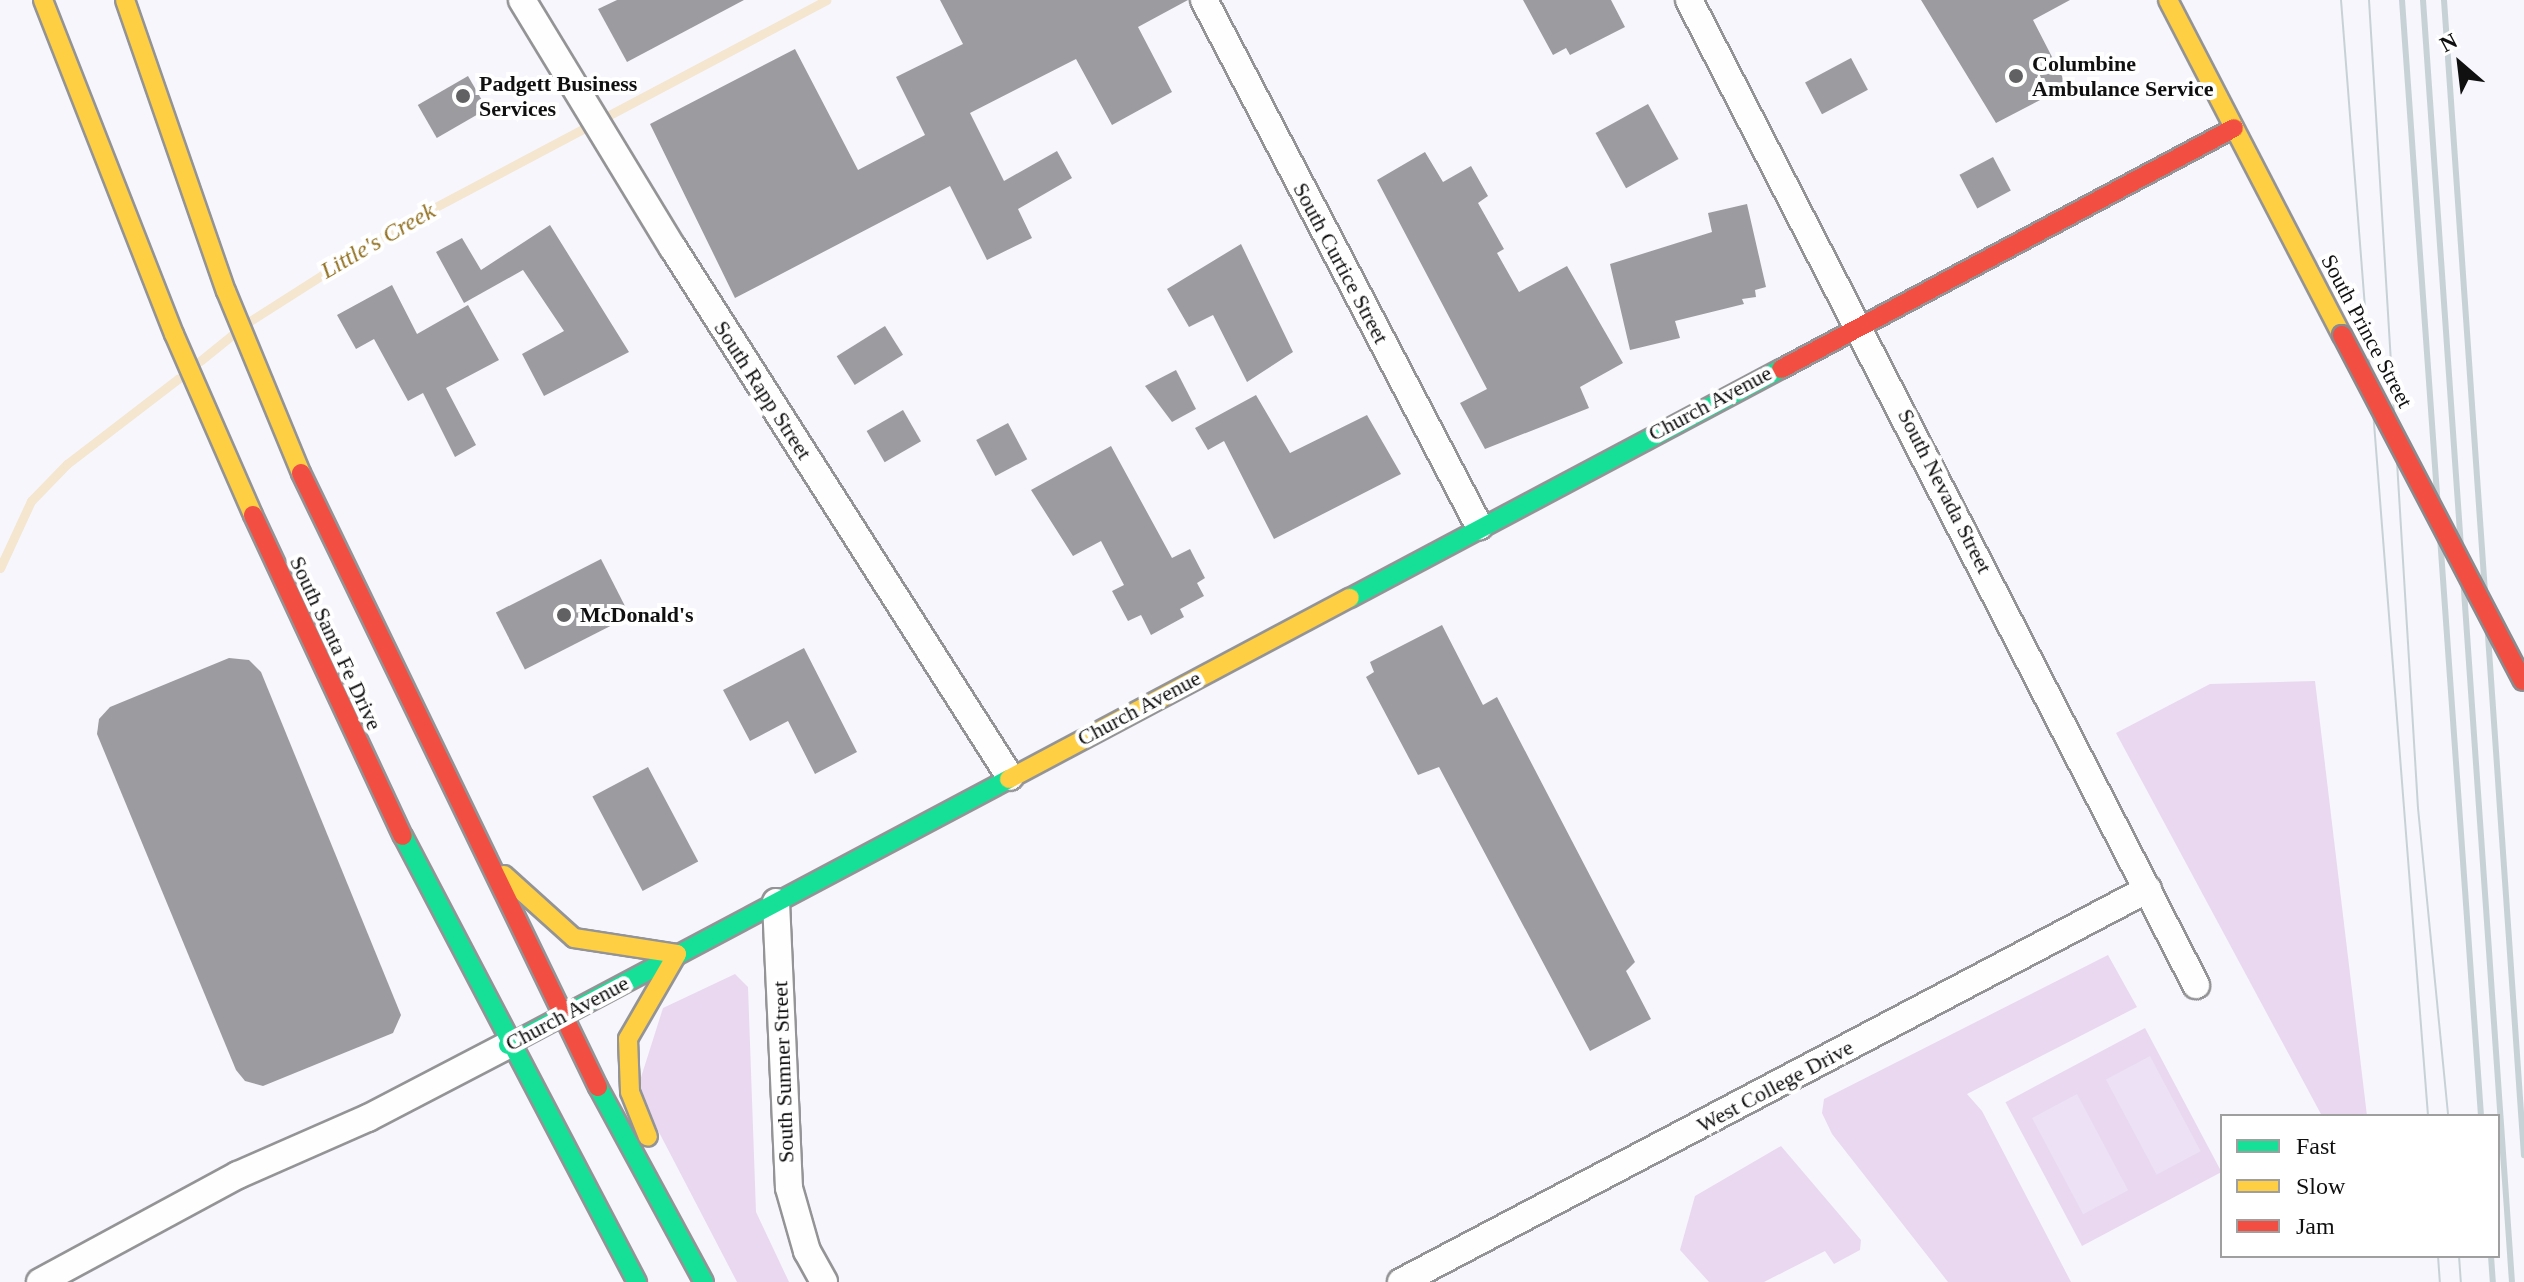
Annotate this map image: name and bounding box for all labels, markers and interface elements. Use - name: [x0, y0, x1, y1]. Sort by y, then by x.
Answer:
- north arrow: [2420, 24, 2500, 104]
- text: N: [2436, 28, 2461, 57]
- place label: Columbine Ambulance Service: [2032, 50, 2213, 102]
- marker: Columbine Ambulance Service: [2007, 67, 2025, 85]
- place label: Padgett Business Services: [479, 70, 637, 122]
- marker: Padgett Business Services: [454, 87, 472, 105]
- street label: South Curtice Street: [1287, 178, 1395, 348]
- water label: Little's Creek: [316, 197, 440, 285]
- street label: South Prince Street: [2315, 250, 2419, 412]
- street label: South Rapp Street: [708, 316, 818, 464]
- street label: Church Avenue: [1643, 359, 1777, 447]
- street label: South Nevada Street: [1892, 404, 1998, 578]
- street label: South Santa Fe Drive: [284, 552, 388, 734]
- place label: McDonald's: [580, 602, 694, 628]
- marker: McDonald's: [555, 606, 573, 624]
- street label: Church Avenue: [1072, 664, 1206, 752]
- street label: Church Avenue: [500, 969, 634, 1057]
- street label: South Sumner Street: [767, 981, 799, 1163]
- street label: West College Drive: [1692, 1034, 1858, 1138]
- legend: [2220, 1114, 2500, 1258]
- text: Fast: [2296, 1133, 2336, 1159]
- text: Slow: [2296, 1173, 2345, 1199]
- text: Jam: [2296, 1213, 2335, 1239]

